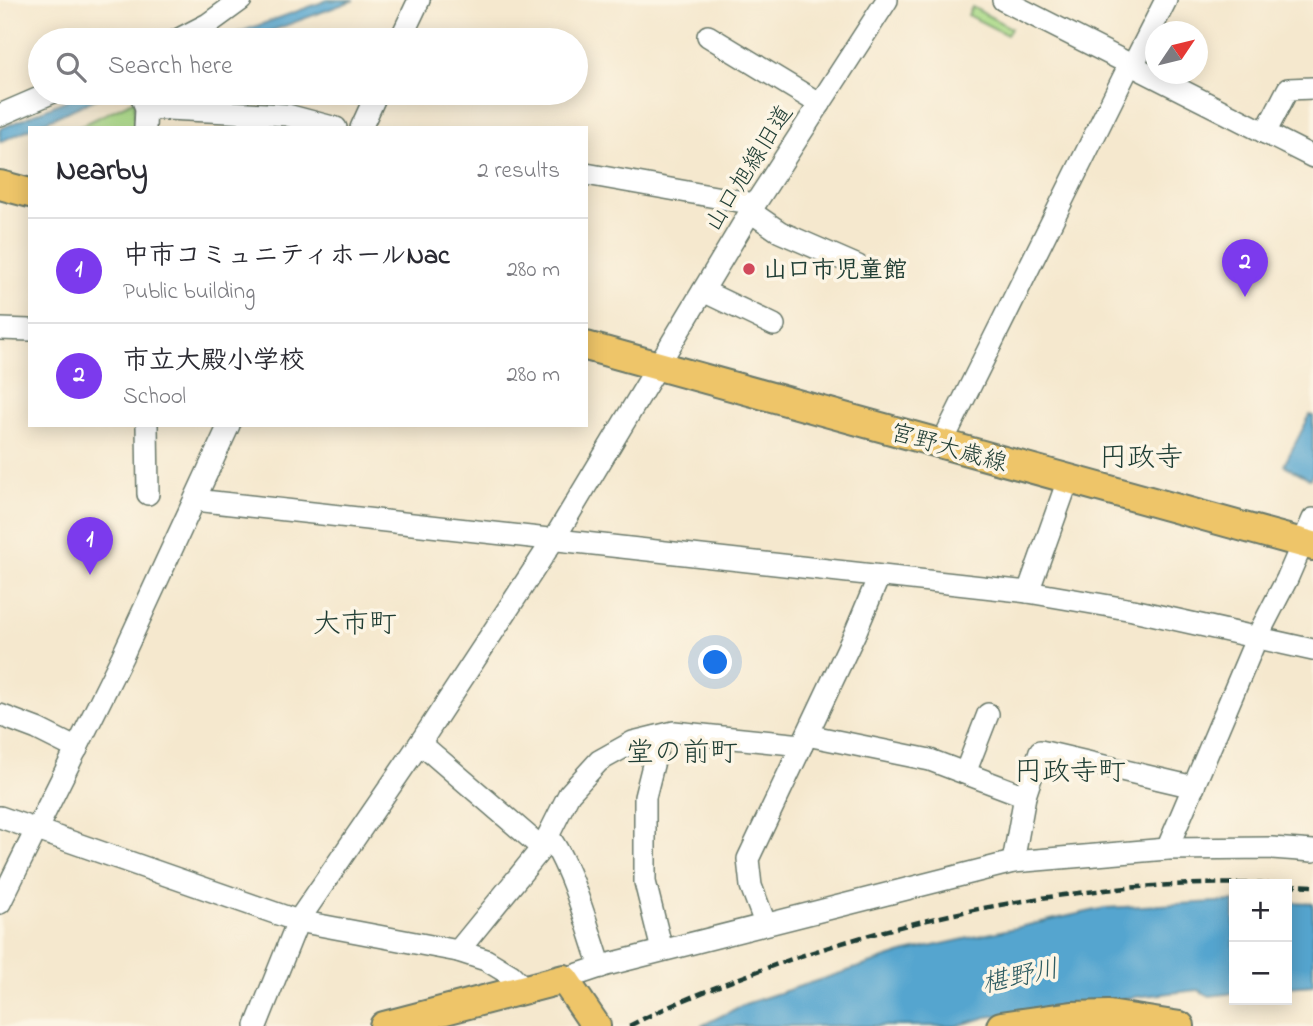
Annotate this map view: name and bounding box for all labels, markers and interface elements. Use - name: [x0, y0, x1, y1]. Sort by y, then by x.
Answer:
- north arrow: [1145, 21, 1208, 84]
- search box: [28, 28, 588, 105]
- icon: search: [52, 48, 90, 86]
- text: Search here: [108, 48, 233, 86]
- street label: 山口旭線旧道: [697, 99, 803, 240]
- text: Nearby: [56, 150, 148, 194]
- text: 2 results: [477, 155, 560, 188]
- text: 中市コミュニティホールNac: [123, 238, 450, 276]
- pin: 2: [1222, 239, 1268, 297]
- text: 1: [75, 254, 83, 287]
- text: 280 m: [506, 254, 560, 287]
- place label: 山口市児童館: [763, 254, 907, 289]
- marker: 山口市児童館: [741, 261, 757, 277]
- text: Public building: [123, 276, 255, 309]
- text: 市立大殿小学校: [123, 343, 305, 381]
- text: 2: [73, 359, 85, 392]
- text: 280 m: [506, 359, 560, 392]
- text: School: [123, 381, 186, 414]
- street label: 宮野大歳線: [886, 416, 1011, 483]
- district label: 円政寺: [1099, 439, 1183, 480]
- pin: 1: [67, 517, 113, 575]
- district label: 大市町: [313, 605, 397, 646]
- your location: [698, 645, 732, 679]
- district label: 堂の前町: [626, 734, 738, 775]
- district label: 円政寺町: [1014, 753, 1126, 794]
- map controls: [1229, 879, 1292, 1005]
- button: +: [1229, 879, 1292, 942]
- button: −: [1229, 942, 1292, 1005]
- water label: 椹野川: [979, 951, 1063, 1005]

